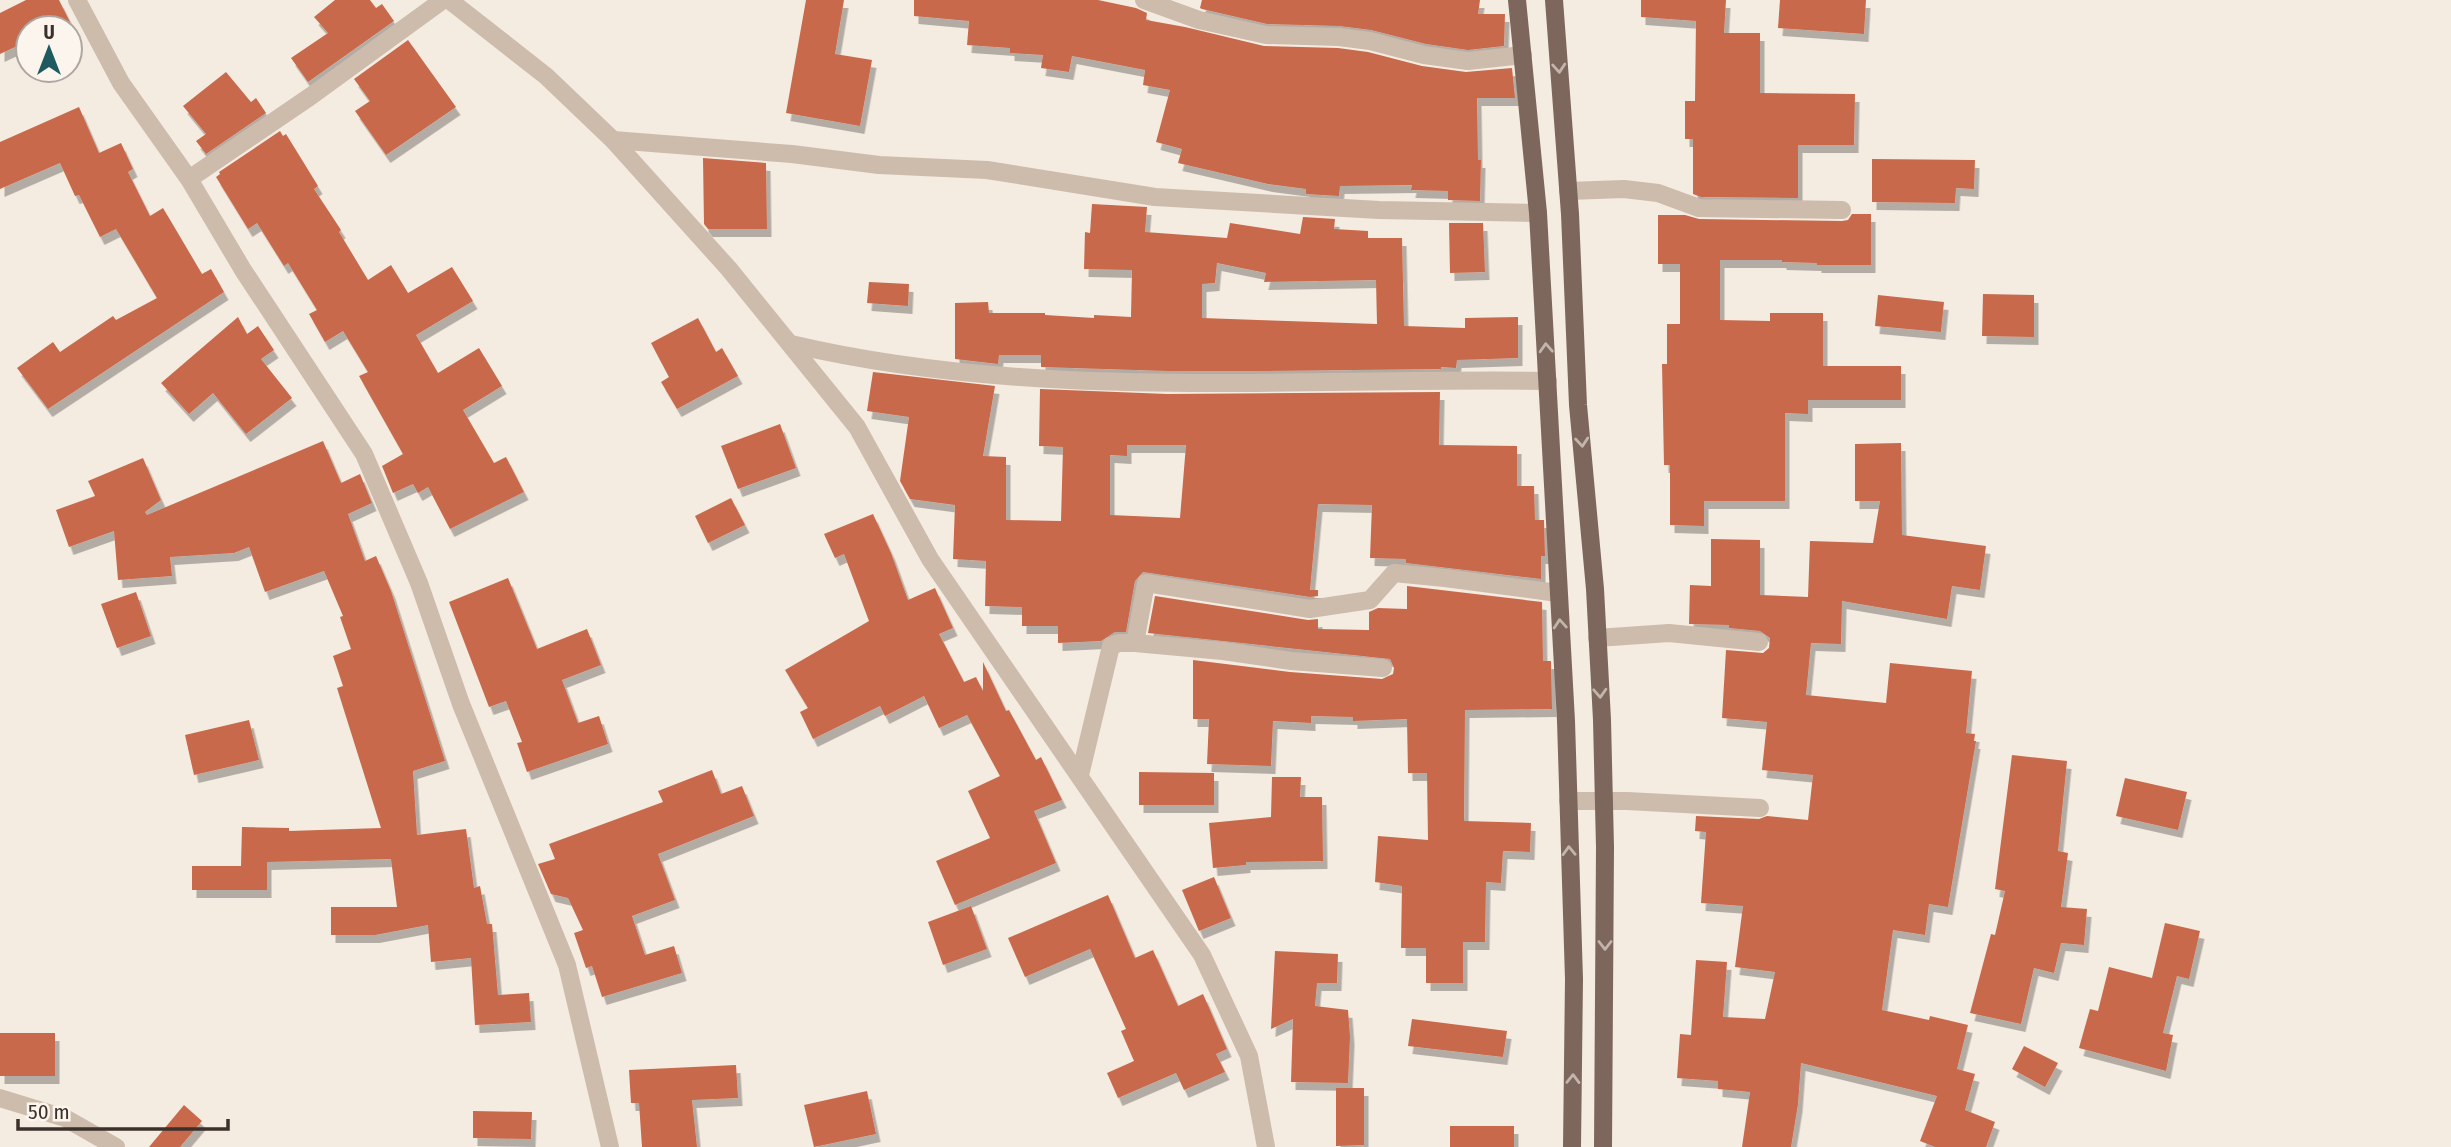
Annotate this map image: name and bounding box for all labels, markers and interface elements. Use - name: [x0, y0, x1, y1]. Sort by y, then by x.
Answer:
- north arrow: [14, 14, 84, 84]
- text: U: [43, 21, 55, 44]
- one-way arrow: [1551, 63, 1566, 74]
- one-way arrow: [1538, 342, 1553, 353]
- one-way arrow: [1574, 437, 1589, 448]
- one-way arrow: [1553, 618, 1568, 629]
- one-way arrow: [1593, 688, 1608, 699]
- one-way arrow: [1562, 846, 1577, 857]
- one-way arrow: [1597, 940, 1613, 951]
- one-way arrow: [1565, 1073, 1581, 1084]
- scale bar: [18, 1088, 228, 1132]
- text: 50 m: [28, 1099, 70, 1125]

